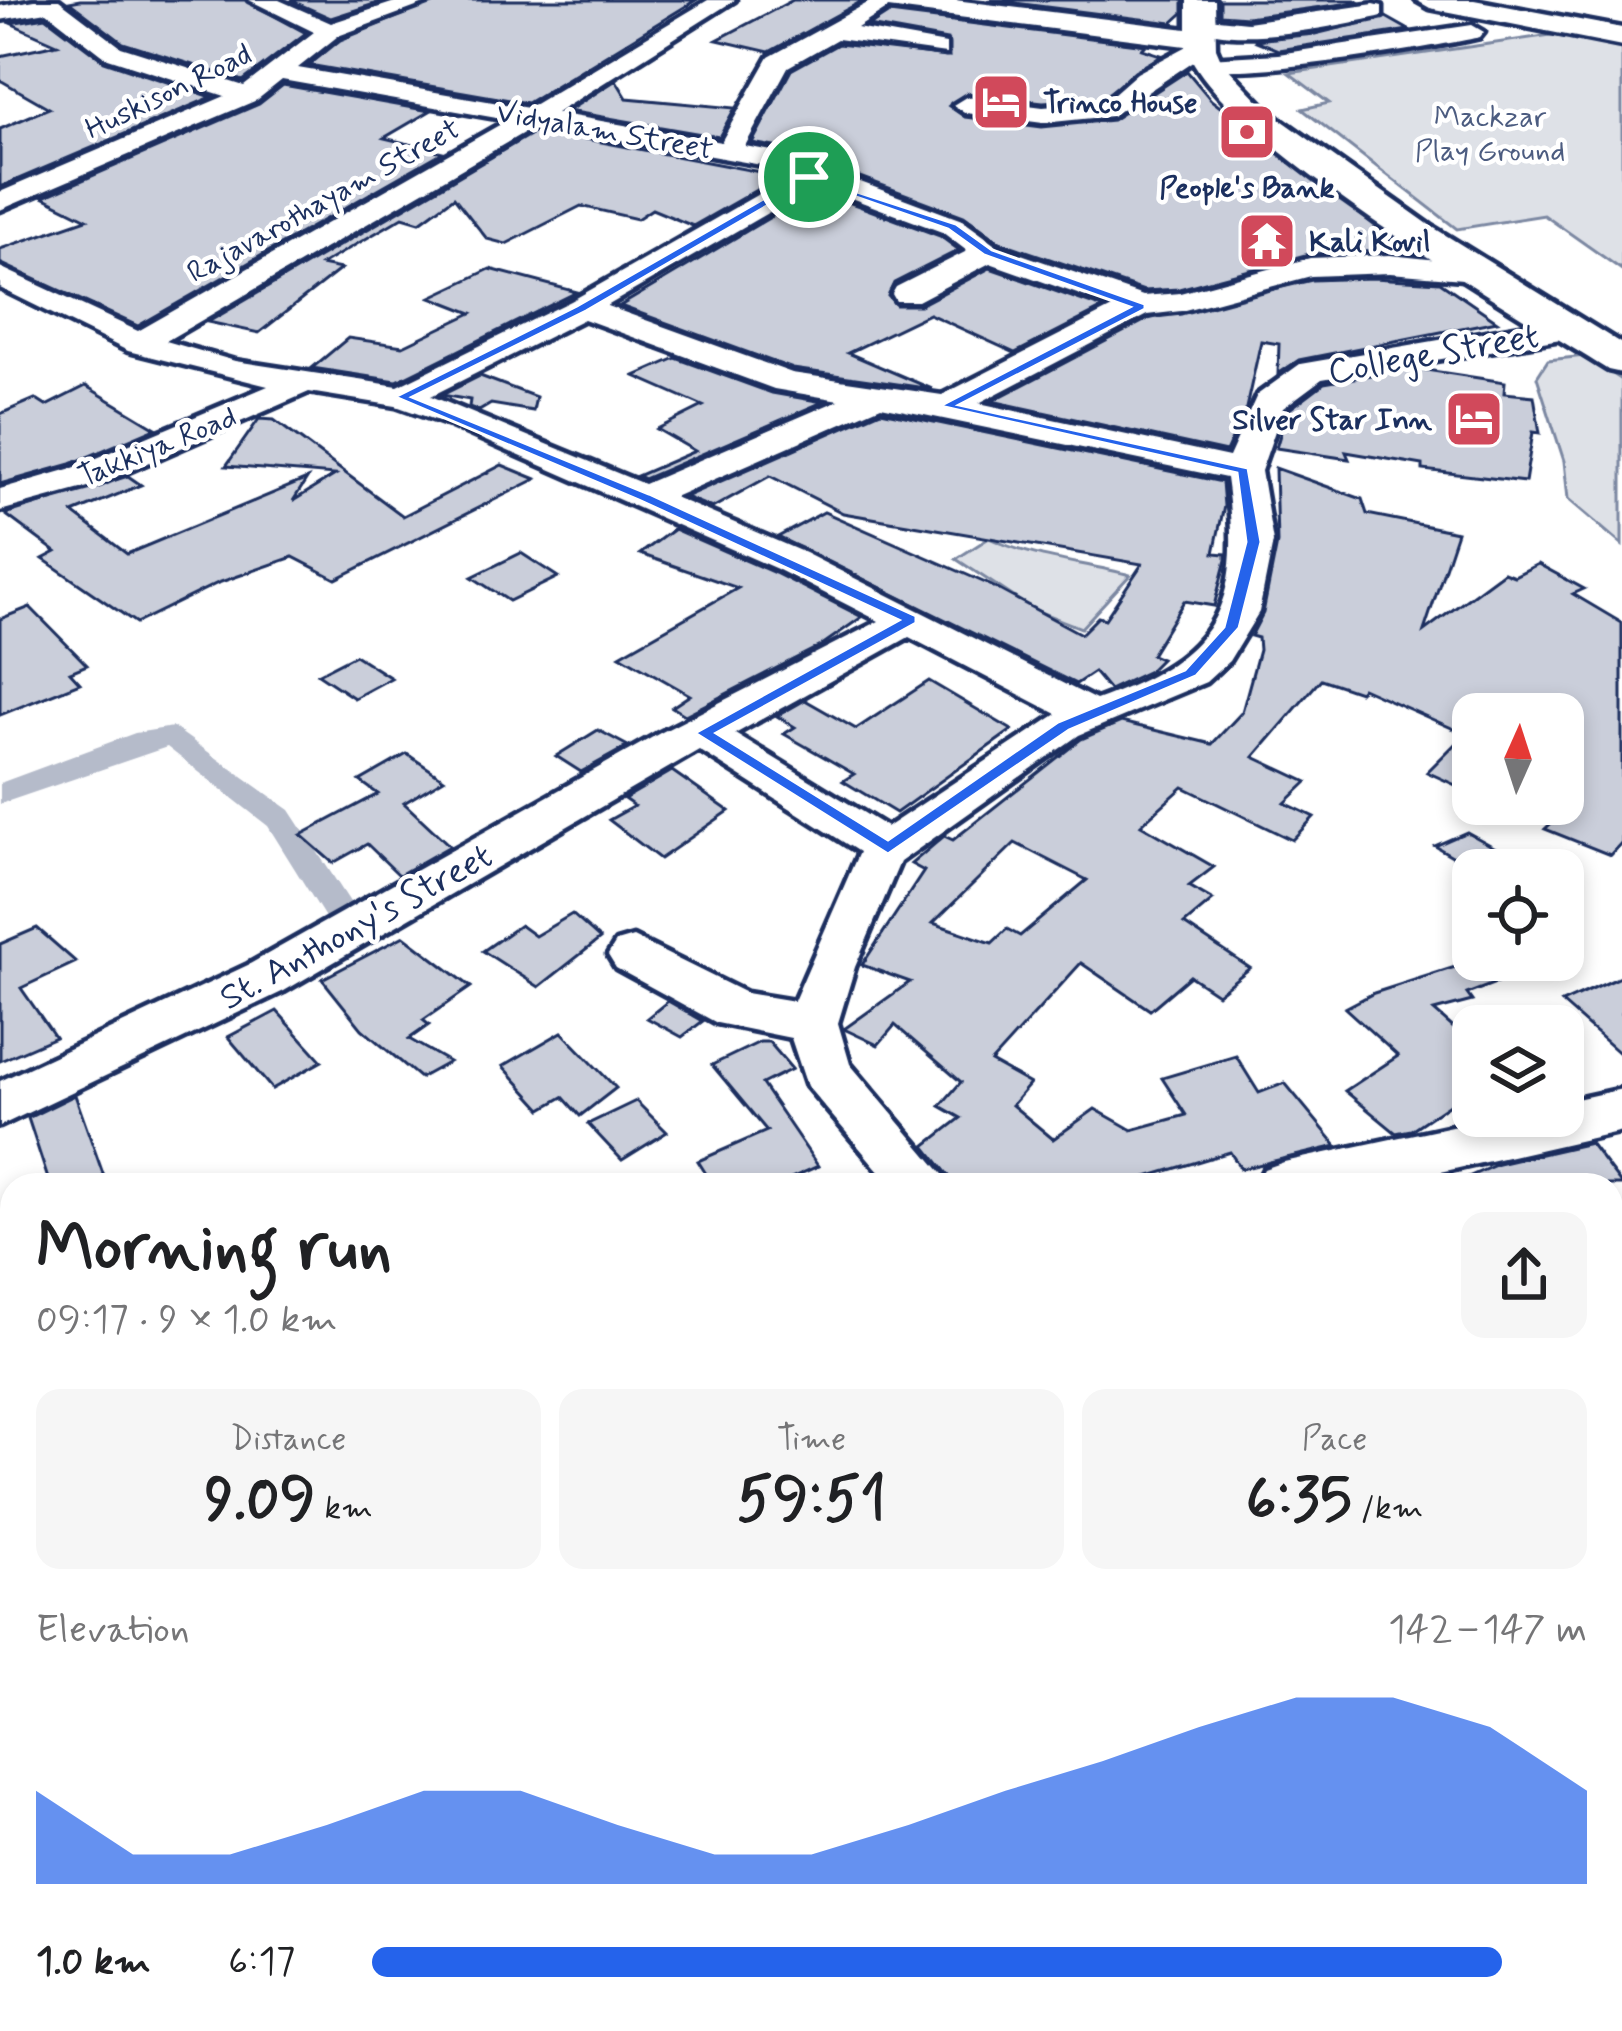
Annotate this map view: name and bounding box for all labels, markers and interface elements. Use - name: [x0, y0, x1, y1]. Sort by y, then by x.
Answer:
- street label: Huskison Road: [79, 35, 258, 149]
- hotel icon: Trinco House: [970, 71, 1032, 133]
- place label: Trinco House: [1043, 84, 1198, 123]
- street label: Vidyalam Street: [493, 93, 716, 170]
- park label: Mackzar Play Ground: [1415, 98, 1565, 171]
- bank icon: People's Bank: [1216, 101, 1278, 163]
- street label: Rajavarothayam Street: [180, 110, 467, 293]
- pin: [758, 126, 860, 228]
- icon: arrive: [776, 144, 842, 210]
- place label: People's Bank: [1159, 169, 1335, 208]
- temple icon: Kali Kovil: [1236, 210, 1298, 272]
- place label: Kali Kovil: [1309, 223, 1430, 262]
- street label: College Street: [1324, 314, 1543, 397]
- hotel icon: Silver Star Inn: [1443, 388, 1505, 450]
- street label: Takkiya Road: [73, 398, 243, 497]
- place label: Silver Star Inn: [1232, 401, 1432, 440]
- north arrow: [1452, 693, 1584, 825]
- map controls: [1452, 693, 1584, 1137]
- street label: St. Anthony's Street: [212, 834, 501, 1023]
- button: locate: [1452, 849, 1584, 981]
- button: layers: [1452, 1005, 1584, 1137]
- text: Morning run: [36, 1207, 392, 1293]
- button: share: [1461, 1212, 1587, 1338]
- text: 09:17 · 9 × 1.0 km: [36, 1295, 337, 1346]
- text: Distance: [231, 1418, 347, 1462]
- text: Time: [777, 1418, 846, 1462]
- text: Pace: [1302, 1418, 1367, 1462]
- text: 9.09: [204, 1462, 316, 1541]
- text: 59:51: [737, 1462, 886, 1541]
- text: 6:35: [1246, 1462, 1352, 1541]
- text: km: [316, 1487, 373, 1531]
- text: /km: [1352, 1487, 1423, 1531]
- text: Elevation: [36, 1605, 190, 1656]
- text: 142–147 m: [1388, 1605, 1587, 1656]
- text: 1.0 km: [36, 1937, 151, 1988]
- text: 6:17: [228, 1937, 295, 1988]

